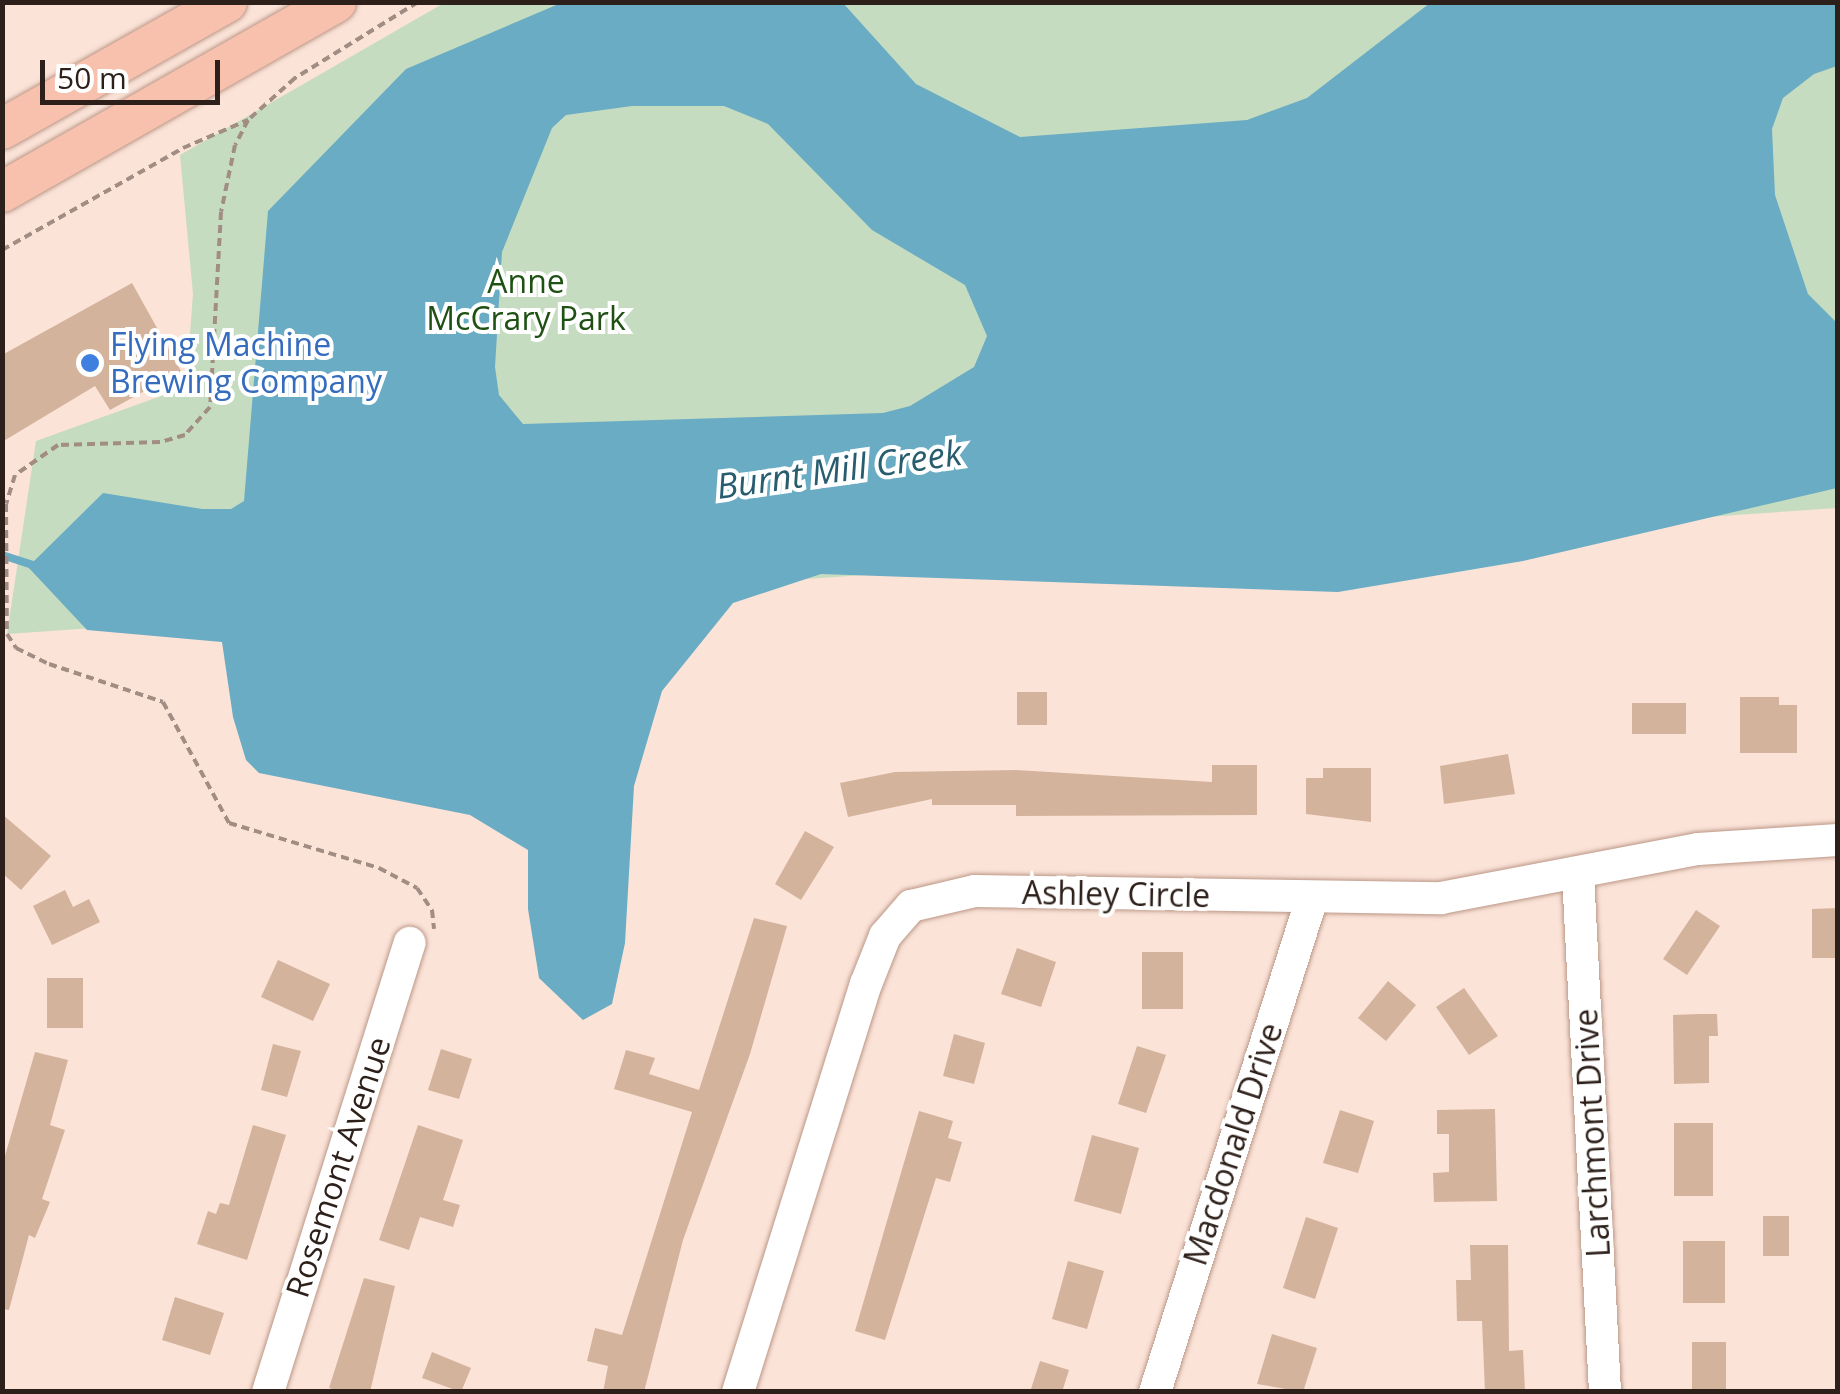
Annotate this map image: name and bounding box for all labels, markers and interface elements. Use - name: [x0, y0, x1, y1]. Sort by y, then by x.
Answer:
- scale bar: [45, 40, 225, 102]
- text: 50 m: [57, 57, 127, 98]
- park label: Anne McCrary Park: [426, 263, 626, 338]
- place label: Flying Machine Brewing Company: [110, 326, 382, 401]
- marker: Flying Machine Brewing Company: [79, 352, 101, 374]
- water label: Burnt Mill Creek: [714, 431, 964, 507]
- street label: Ashley Circle: [1022, 873, 1210, 915]
- street label: Larchmont Drive: [1566, 1008, 1618, 1258]
- street label: Macdonald Drive: [1176, 1018, 1290, 1270]
- street label: Rosemont Avenue: [278, 1032, 398, 1302]

